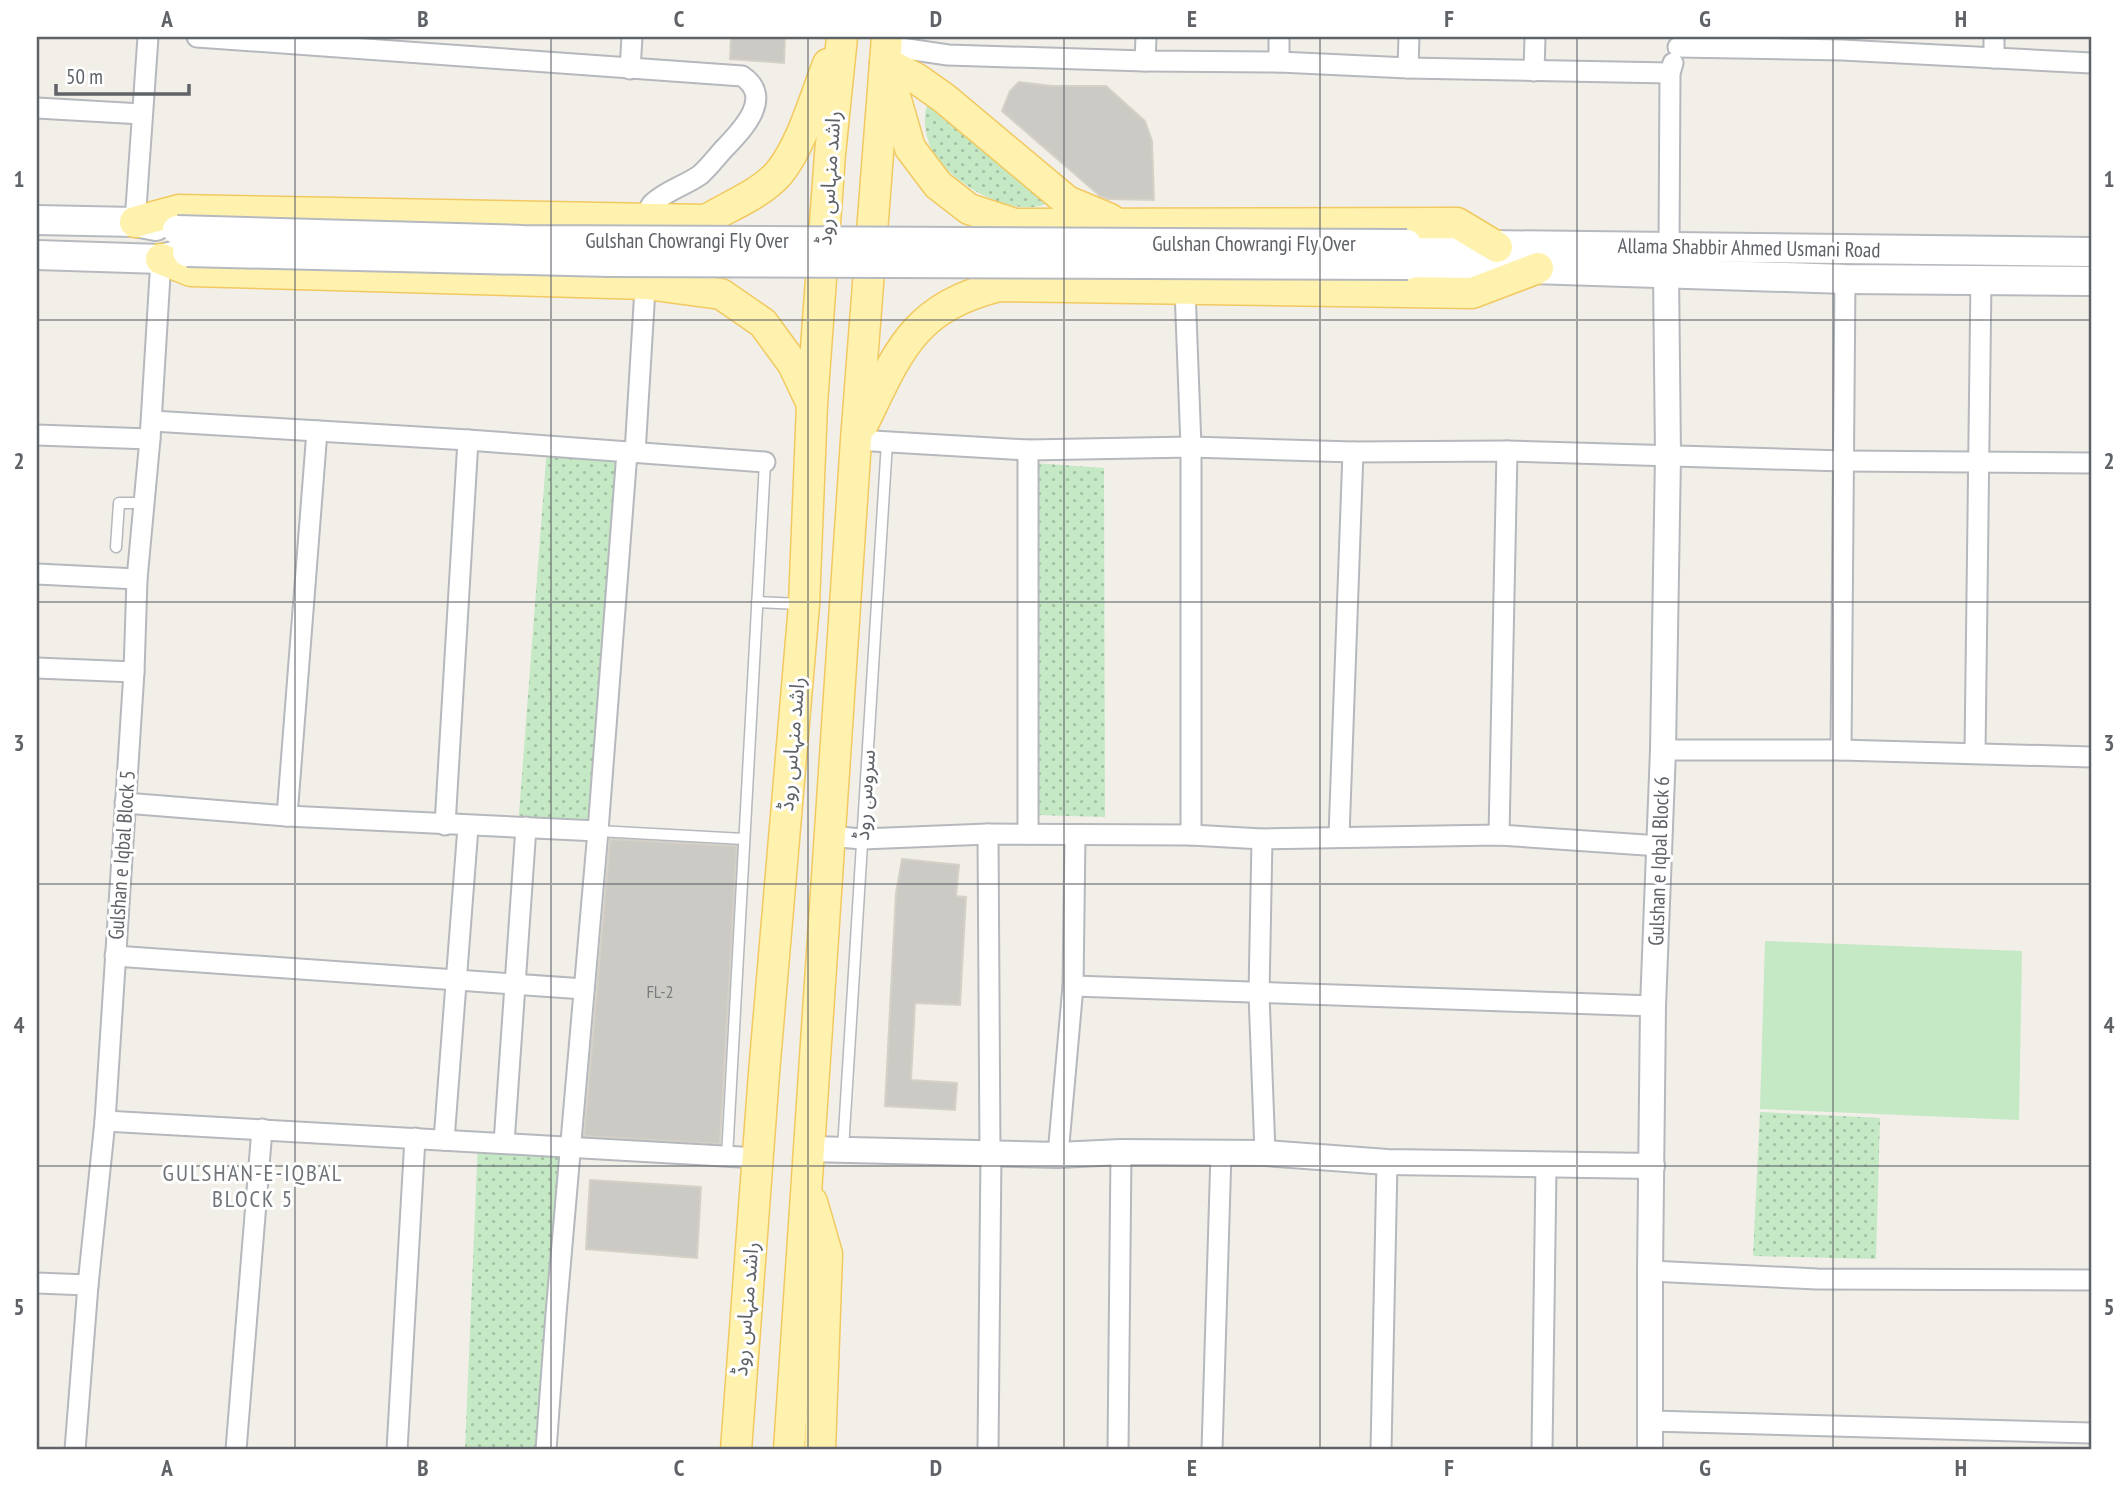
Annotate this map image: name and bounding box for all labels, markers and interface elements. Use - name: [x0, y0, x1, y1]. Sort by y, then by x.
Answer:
- text: A: [160, 4, 173, 33]
- text: B: [417, 4, 429, 33]
- text: C: [674, 4, 685, 33]
- text: D: [930, 4, 942, 33]
- text: E: [1187, 4, 1197, 33]
- text: F: [1444, 4, 1454, 33]
- text: G: [1699, 4, 1711, 33]
- text: H: [1955, 4, 1967, 33]
- scale bar: [56, 52, 189, 96]
- text: 50 m: [66, 63, 103, 90]
- street label: راشد منہاس روڈ: [810, 110, 847, 246]
- text: 1: [14, 164, 25, 193]
- text: 1: [2104, 164, 2115, 193]
- street label: Gulshan Chowrangi Fly Over: [585, 227, 789, 254]
- street label: Gulshan Chowrangi Fly Over: [1152, 230, 1356, 257]
- street label: Allama Shabbir Ahmed Usmani Road: [1617, 232, 1881, 263]
- text: 2: [14, 446, 25, 475]
- text: 2: [2104, 446, 2115, 475]
- street label: راشد منہاس روڈ: [772, 676, 811, 812]
- text: 3: [14, 728, 25, 757]
- text: 3: [2104, 728, 2115, 757]
- street label: سروس روڈ: [848, 749, 881, 841]
- street label: Gulshan e Iqbal Block 5: [102, 769, 141, 940]
- street label: Gulshan e Iqbal Block 6: [1642, 776, 1675, 946]
- house number: FL-2: [646, 980, 674, 1003]
- text: 4: [14, 1010, 25, 1039]
- text: 4: [2104, 1010, 2115, 1039]
- district label: GULSHAN-E-IQBAL BLOCK 5: [163, 1158, 343, 1213]
- street label: راشد منہاس روڈ: [726, 1241, 765, 1377]
- text: 5: [14, 1292, 25, 1321]
- text: 5: [2104, 1292, 2115, 1321]
- text: A: [160, 1453, 173, 1482]
- text: B: [417, 1453, 429, 1482]
- text: C: [674, 1453, 685, 1482]
- text: D: [930, 1453, 942, 1482]
- text: E: [1187, 1453, 1197, 1482]
- text: F: [1444, 1453, 1454, 1482]
- text: G: [1699, 1453, 1711, 1482]
- text: H: [1955, 1453, 1967, 1482]

